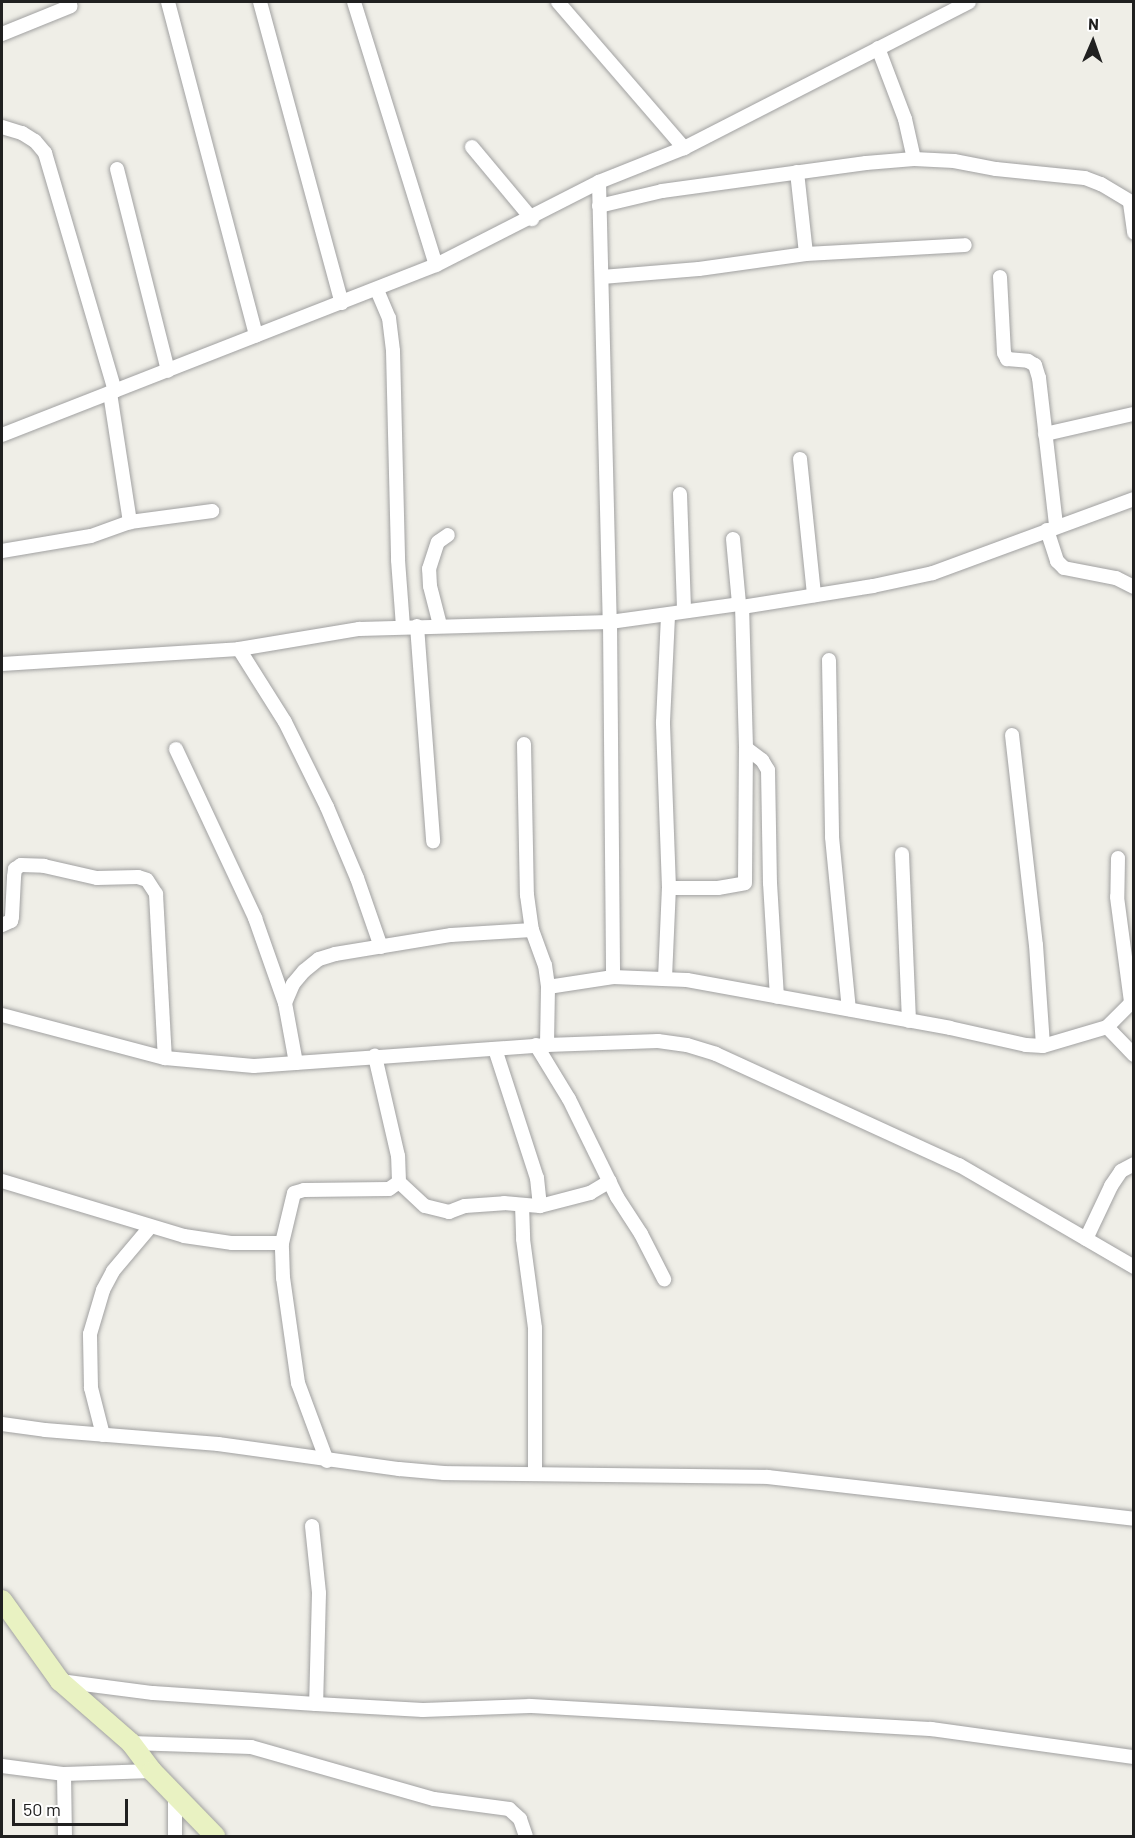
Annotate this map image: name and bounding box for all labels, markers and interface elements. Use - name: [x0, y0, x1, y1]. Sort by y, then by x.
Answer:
- north arrow: [1063, 12, 1123, 72]
- text: N: [1088, 14, 1099, 33]
- scale bar: [15, 1787, 130, 1825]
- text: 50 m: [23, 1798, 61, 1820]

